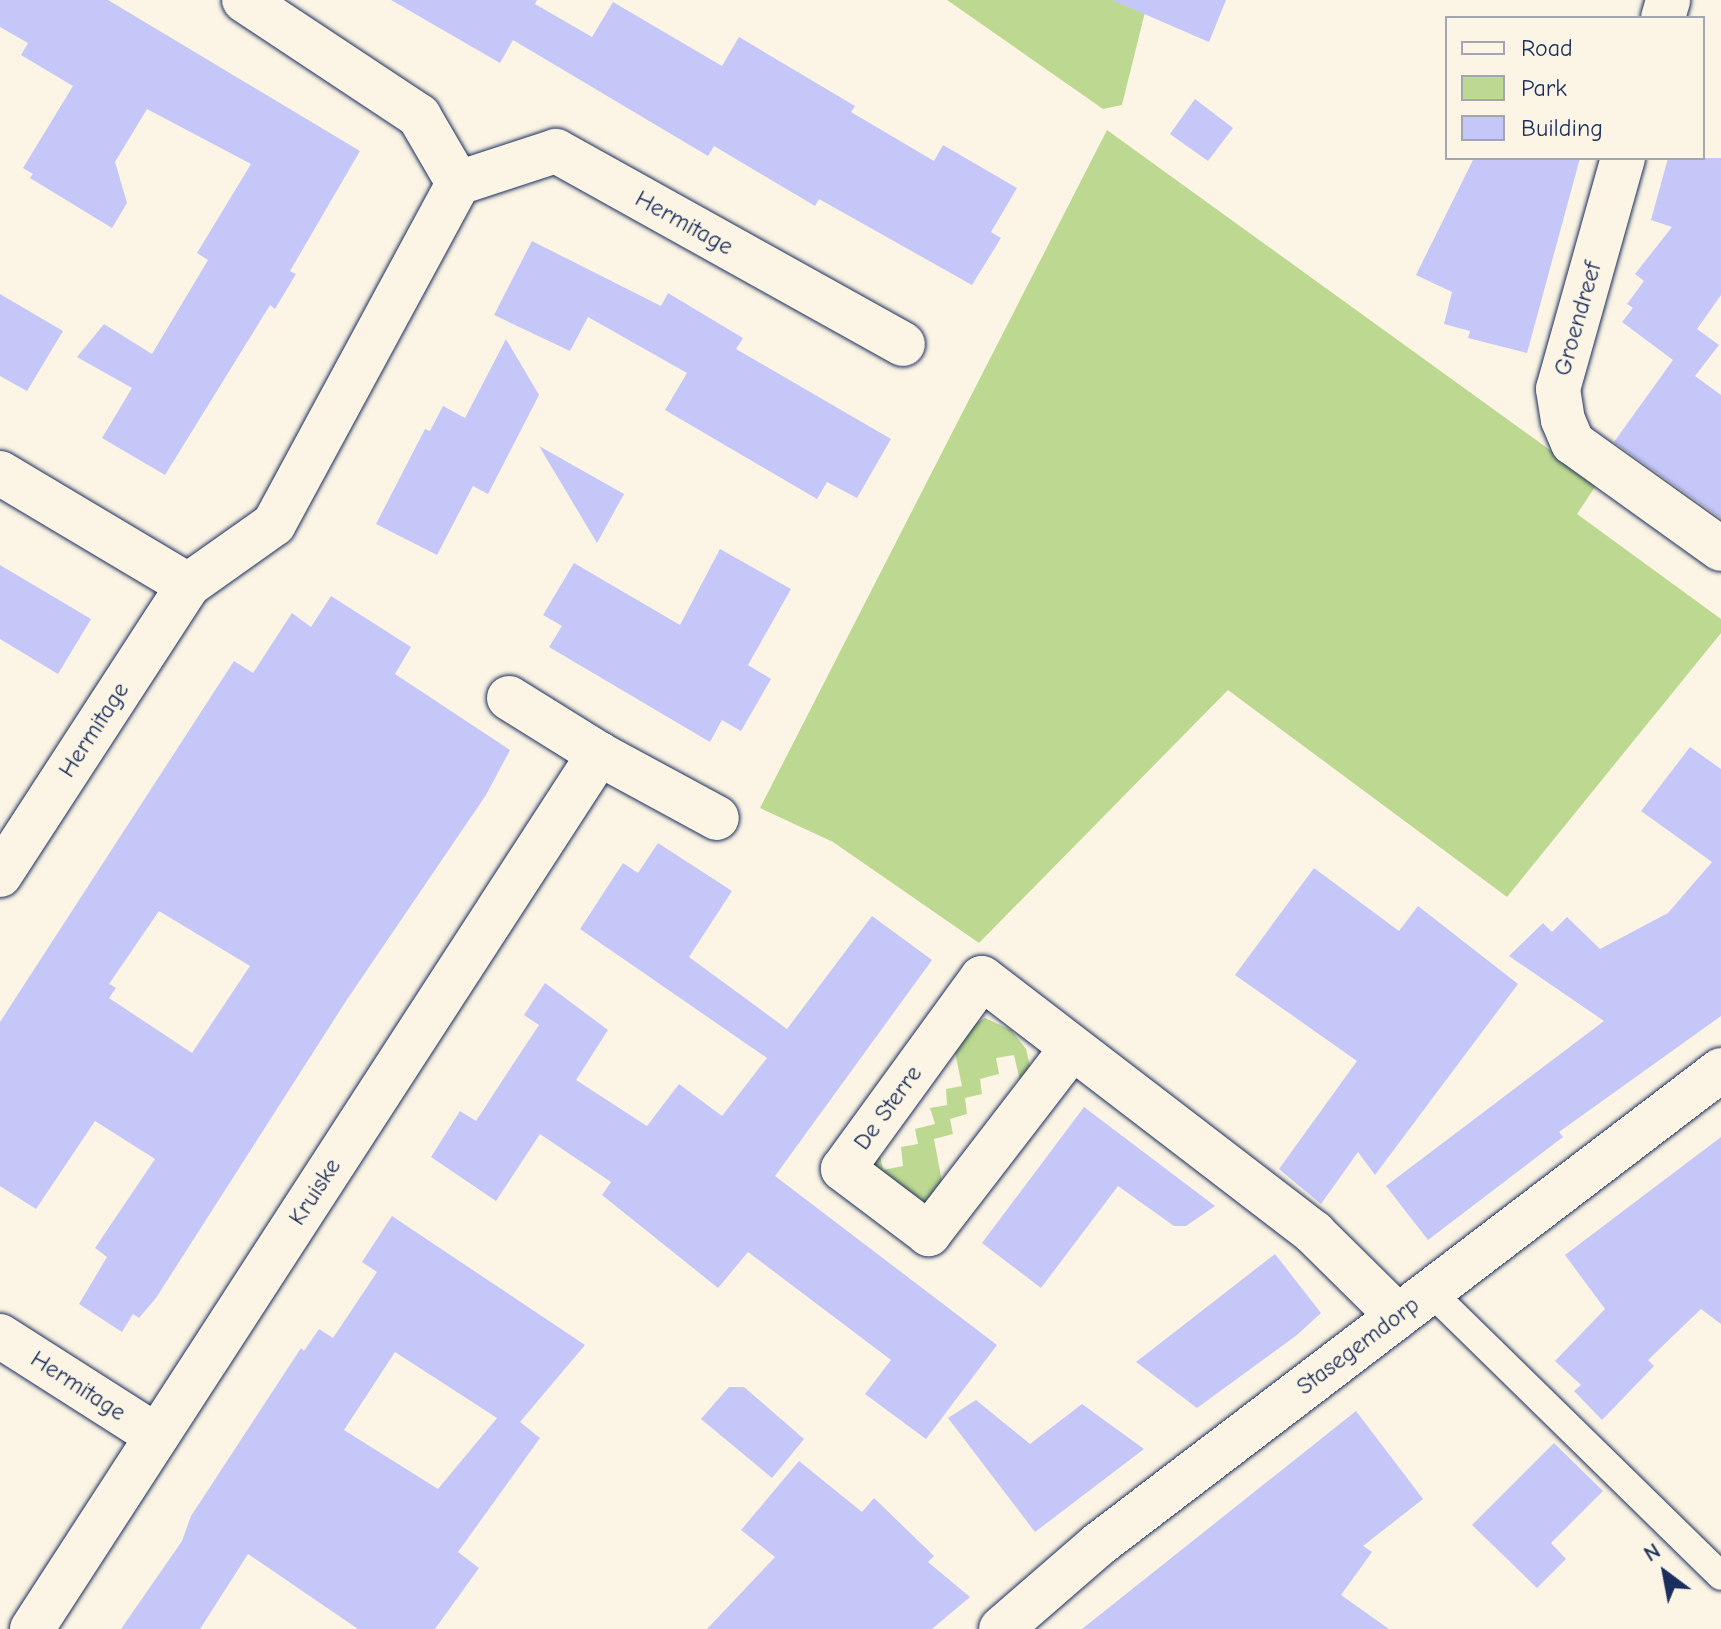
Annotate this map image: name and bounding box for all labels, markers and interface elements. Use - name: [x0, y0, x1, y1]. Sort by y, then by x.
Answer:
- legend: [1445, 16, 1705, 160]
- text: Road: [1521, 34, 1573, 62]
- text: Park: [1521, 74, 1567, 102]
- text: Building: [1521, 114, 1603, 142]
- street label: Hermitage: [630, 184, 738, 262]
- street label: Groendreef: [1548, 259, 1608, 379]
- street label: Hermitage: [53, 677, 135, 783]
- street label: De Sterre: [848, 1060, 928, 1156]
- street label: Kruiske: [283, 1153, 347, 1231]
- street label: Stasegemdorp: [1291, 1291, 1425, 1401]
- street label: Hermitage: [25, 1345, 131, 1427]
- north arrow: [1625, 1533, 1705, 1613]
- text: N: [1639, 1538, 1665, 1567]

